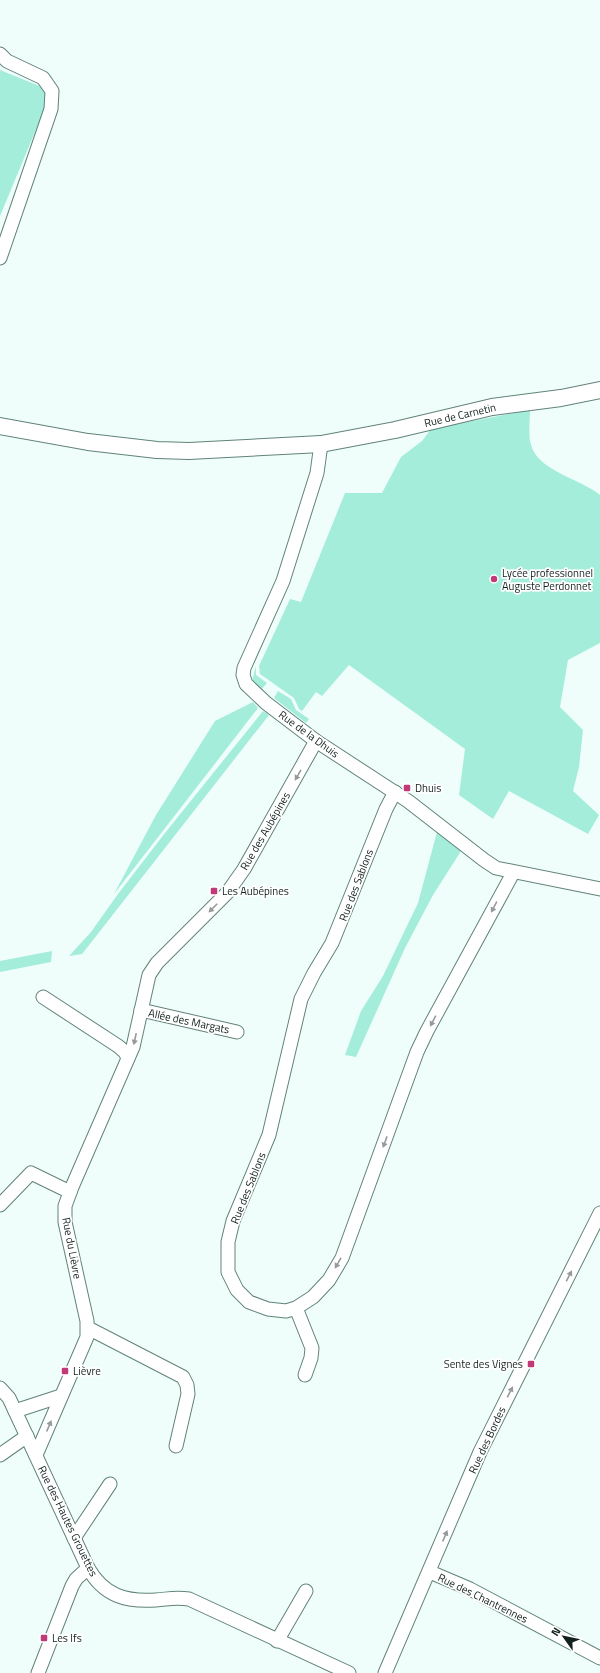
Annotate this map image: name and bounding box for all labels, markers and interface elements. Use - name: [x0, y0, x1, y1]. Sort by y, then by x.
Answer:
- street label: Rue de Carnetin: [423, 399, 498, 431]
- place label: Lycée professionnel Auguste Perdonnet: [502, 565, 593, 594]
- marker: Lycée professionnel Auguste Perdonnet: [489, 574, 499, 584]
- street label: Rue de la Dhuis: [275, 707, 343, 761]
- one-way arrow: [294, 769, 301, 781]
- place label: Dhuis: [415, 780, 441, 796]
- marker: Dhuis: [402, 783, 412, 793]
- street label: Rue des Aubépines: [236, 789, 294, 873]
- street label: Rue des Sablons: [335, 847, 377, 923]
- place label: Les Aubépines: [222, 883, 289, 899]
- marker: Les Aubépines: [209, 886, 219, 896]
- one-way arrow: [491, 901, 498, 913]
- one-way arrow: [208, 903, 218, 913]
- street label: Allée des Margats: [147, 1005, 231, 1037]
- one-way arrow: [429, 1015, 436, 1027]
- one-way arrow: [132, 1032, 138, 1045]
- one-way arrow: [381, 1136, 387, 1148]
- street label: Rue des Sablons: [226, 1150, 270, 1226]
- street label: Rue du Lièvre: [58, 1216, 86, 1281]
- one-way arrow: [335, 1257, 342, 1269]
- one-way arrow: [566, 1270, 572, 1282]
- place label: Sente des Vignes: [444, 1356, 523, 1372]
- marker: Sente des Vignes: [526, 1359, 536, 1369]
- place label: Lièvre: [73, 1363, 101, 1379]
- marker: Lièvre: [60, 1366, 70, 1376]
- one-way arrow: [507, 1386, 513, 1397]
- street label: Rue des Bordes: [464, 1404, 510, 1476]
- one-way arrow: [46, 1419, 52, 1431]
- street label: Rue des Hautes Grouettes: [34, 1463, 102, 1579]
- one-way arrow: [442, 1530, 448, 1541]
- street label: Rue des Chantrennes: [435, 1569, 531, 1627]
- north arrow: [544, 1617, 584, 1657]
- text: N: [547, 1624, 564, 1639]
- place label: Les Ifs: [52, 1630, 82, 1646]
- marker: Les Ifs: [39, 1633, 49, 1643]

